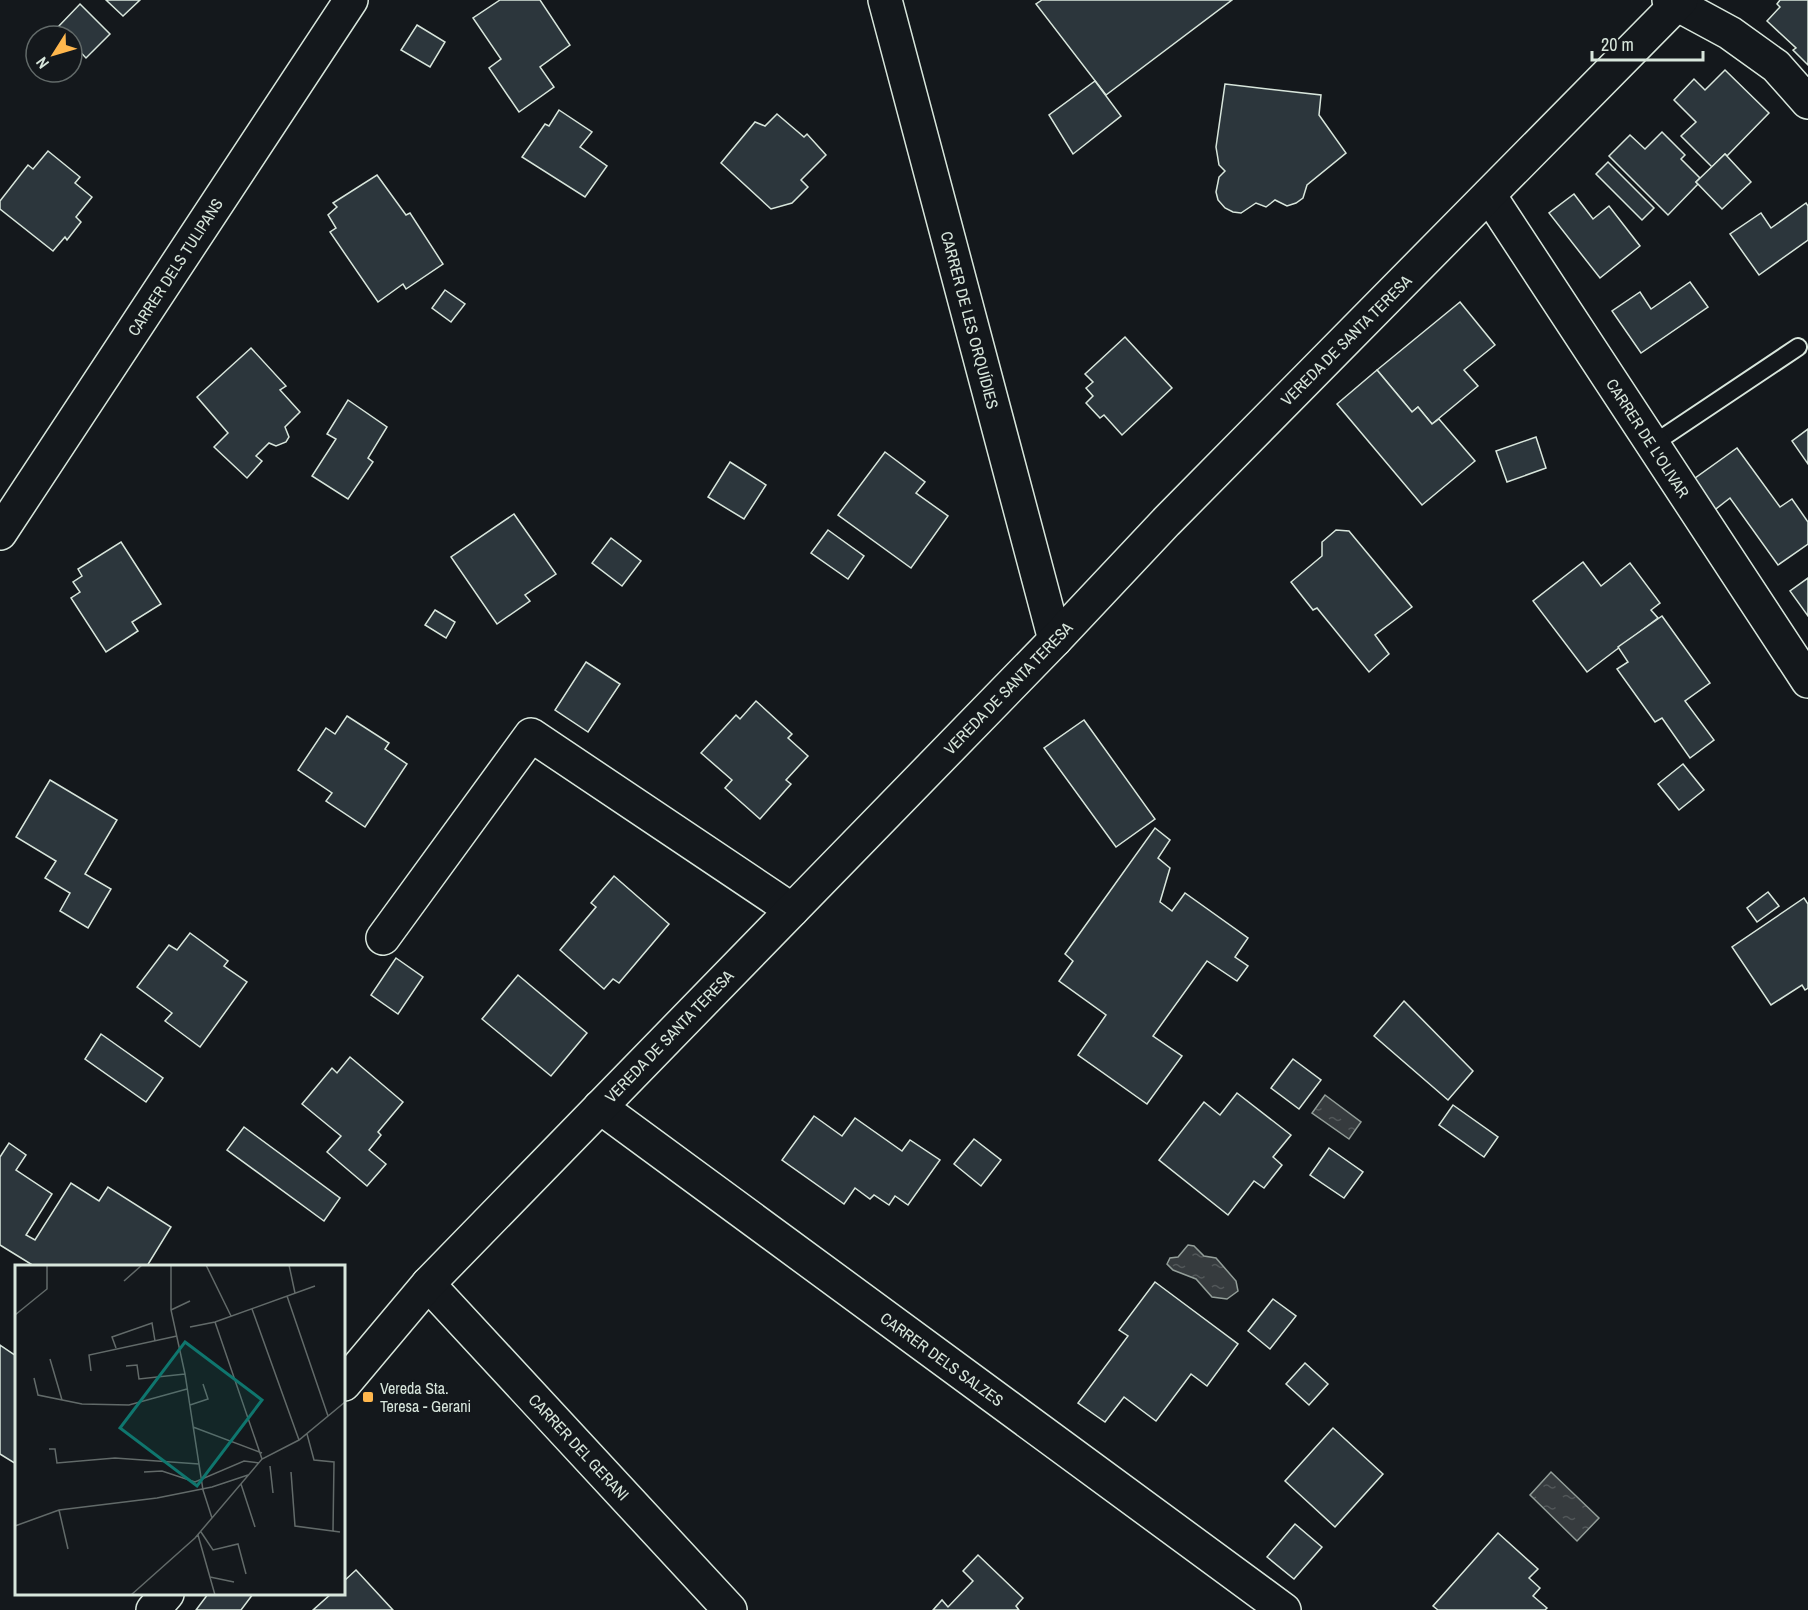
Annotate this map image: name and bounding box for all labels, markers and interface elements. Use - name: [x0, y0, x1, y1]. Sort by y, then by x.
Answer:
- north arrow: [24, 24, 84, 84]
- scale bar: [1592, 24, 1703, 62]
- text: 20 m: [1601, 32, 1634, 57]
- text: N: [30, 53, 54, 73]
- street label: CARRER DELS TULIPANS: [122, 194, 228, 340]
- street label: CARRER DE LES ORQUÍDIES: [936, 229, 1004, 411]
- street label: VEREDA DE SANTA TERESA: [1276, 270, 1416, 410]
- street label: CARRER DE L'OLIVAR: [1601, 374, 1695, 502]
- street label: VEREDA DE SANTA TERESA: [939, 617, 1077, 759]
- street label: VEREDA DE SANTA TERESA: [600, 965, 738, 1107]
- inset map: [15, 1265, 345, 1595]
- street label: CARRER DELS SALZES: [876, 1307, 1008, 1411]
- place label: Vereda Sta. Teresa - Gerani: [380, 1377, 471, 1417]
- street label: CARRER DEL GERANI: [524, 1389, 634, 1505]
- marker: Vereda Sta. Teresa - Gerani: [361, 1390, 375, 1404]

